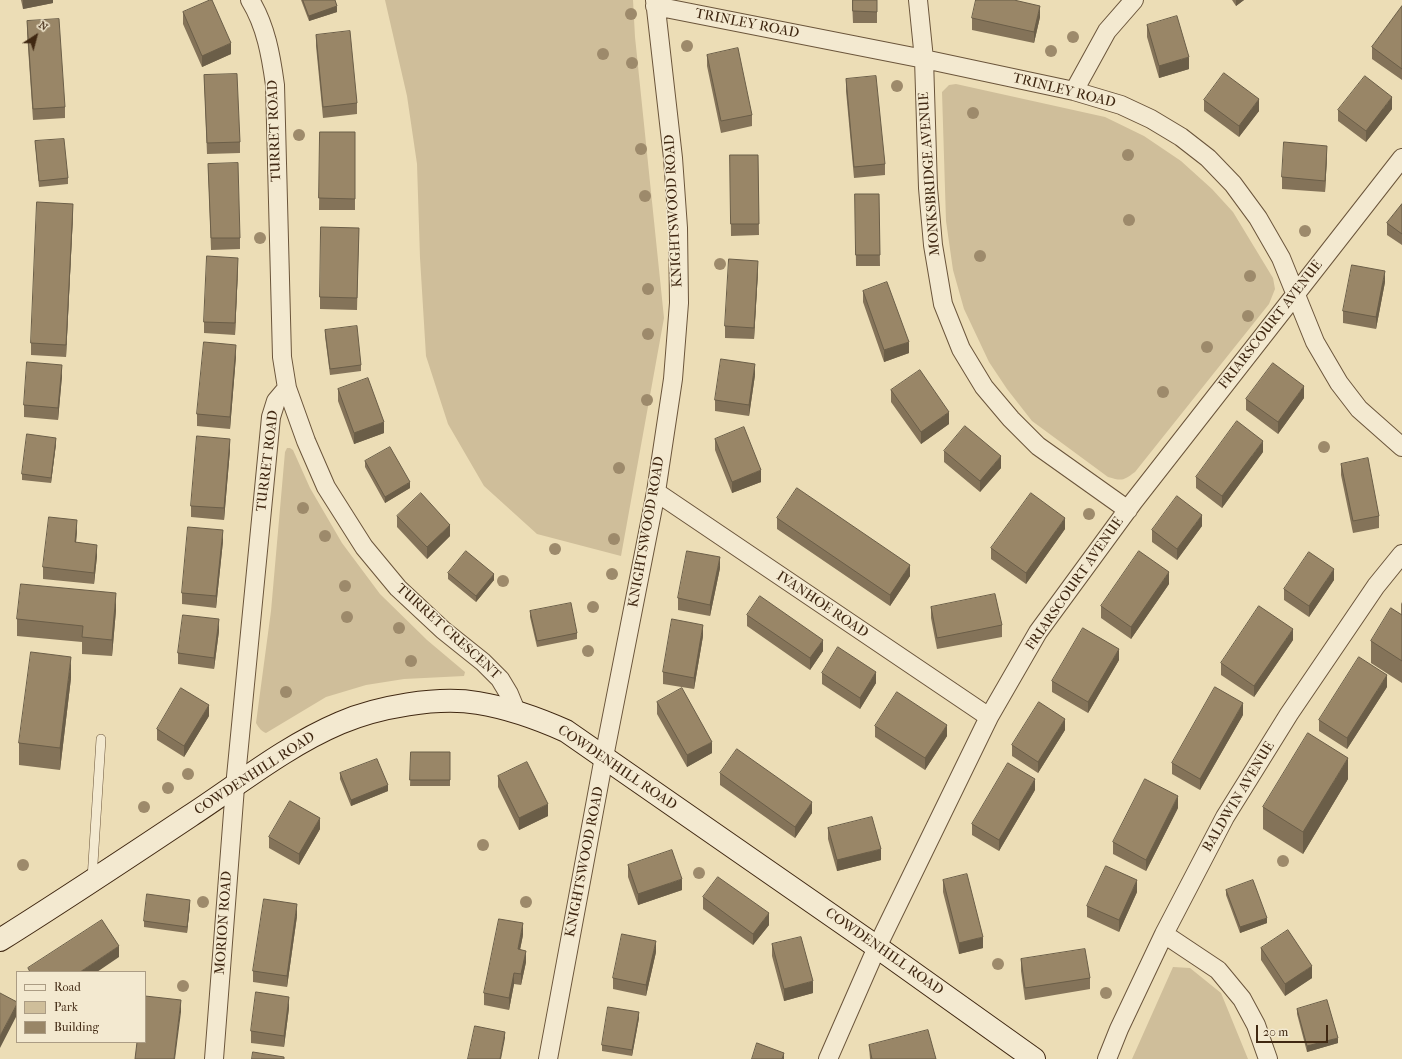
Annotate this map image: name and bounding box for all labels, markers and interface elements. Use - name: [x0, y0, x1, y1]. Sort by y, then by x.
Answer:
- street label: TRINLEY ROAD: [694, 6, 800, 42]
- north arrow: [16, 16, 56, 56]
- text: N: [36, 18, 51, 34]
- street label: TRINLEY ROAD: [1011, 70, 1117, 112]
- street label: TURRET ROAD: [265, 80, 285, 182]
- street label: MONKSBRIDGE AVENUE: [916, 92, 944, 256]
- street label: KNIGHTSWOOD ROAD: [662, 134, 686, 288]
- street label: FRIARSCOURT AVENUE: [1215, 257, 1327, 393]
- street label: TURRET ROAD: [253, 409, 283, 513]
- street label: KNIGHTSWOOD ROAD: [625, 455, 669, 609]
- street label: FRIARSCOURT AVENUE: [1023, 514, 1127, 654]
- street label: IVANHOE ROAD: [773, 568, 871, 642]
- street label: TURRET CRESCENT: [392, 581, 504, 683]
- street label: COWDENHILL ROAD: [554, 722, 680, 814]
- street label: COWDENHILL ROAD: [192, 729, 318, 819]
- street label: BALDWIN AVENUE: [1199, 739, 1279, 855]
- street label: KNIGHTSWOOD ROAD: [562, 785, 608, 939]
- street label: MORION ROAD: [212, 871, 236, 975]
- street label: COWDENHILL ROAD: [822, 905, 946, 999]
- legend: [16, 971, 146, 1043]
- text: Road: [54, 980, 81, 994]
- text: Park: [54, 1000, 78, 1014]
- scale bar: [1258, 1017, 1330, 1043]
- text: Building: [54, 1020, 99, 1034]
- text: 20 m: [1263, 1025, 1288, 1039]

